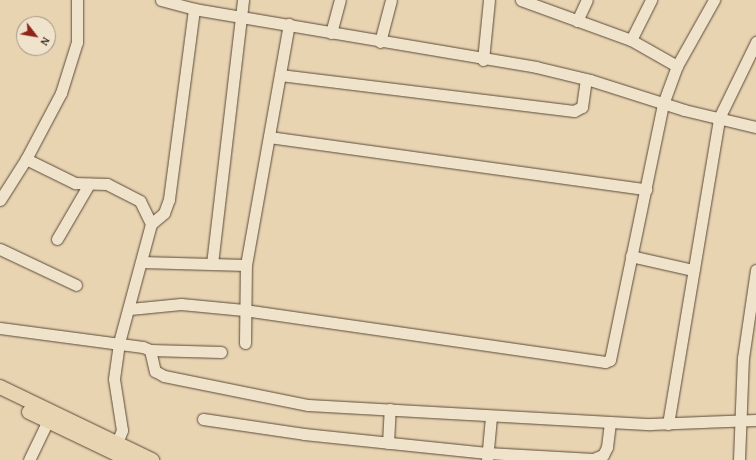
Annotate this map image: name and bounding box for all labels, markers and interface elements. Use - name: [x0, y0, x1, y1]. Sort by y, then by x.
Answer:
- north arrow: [16, 16, 56, 56]
- text: N: [37, 34, 54, 49]

